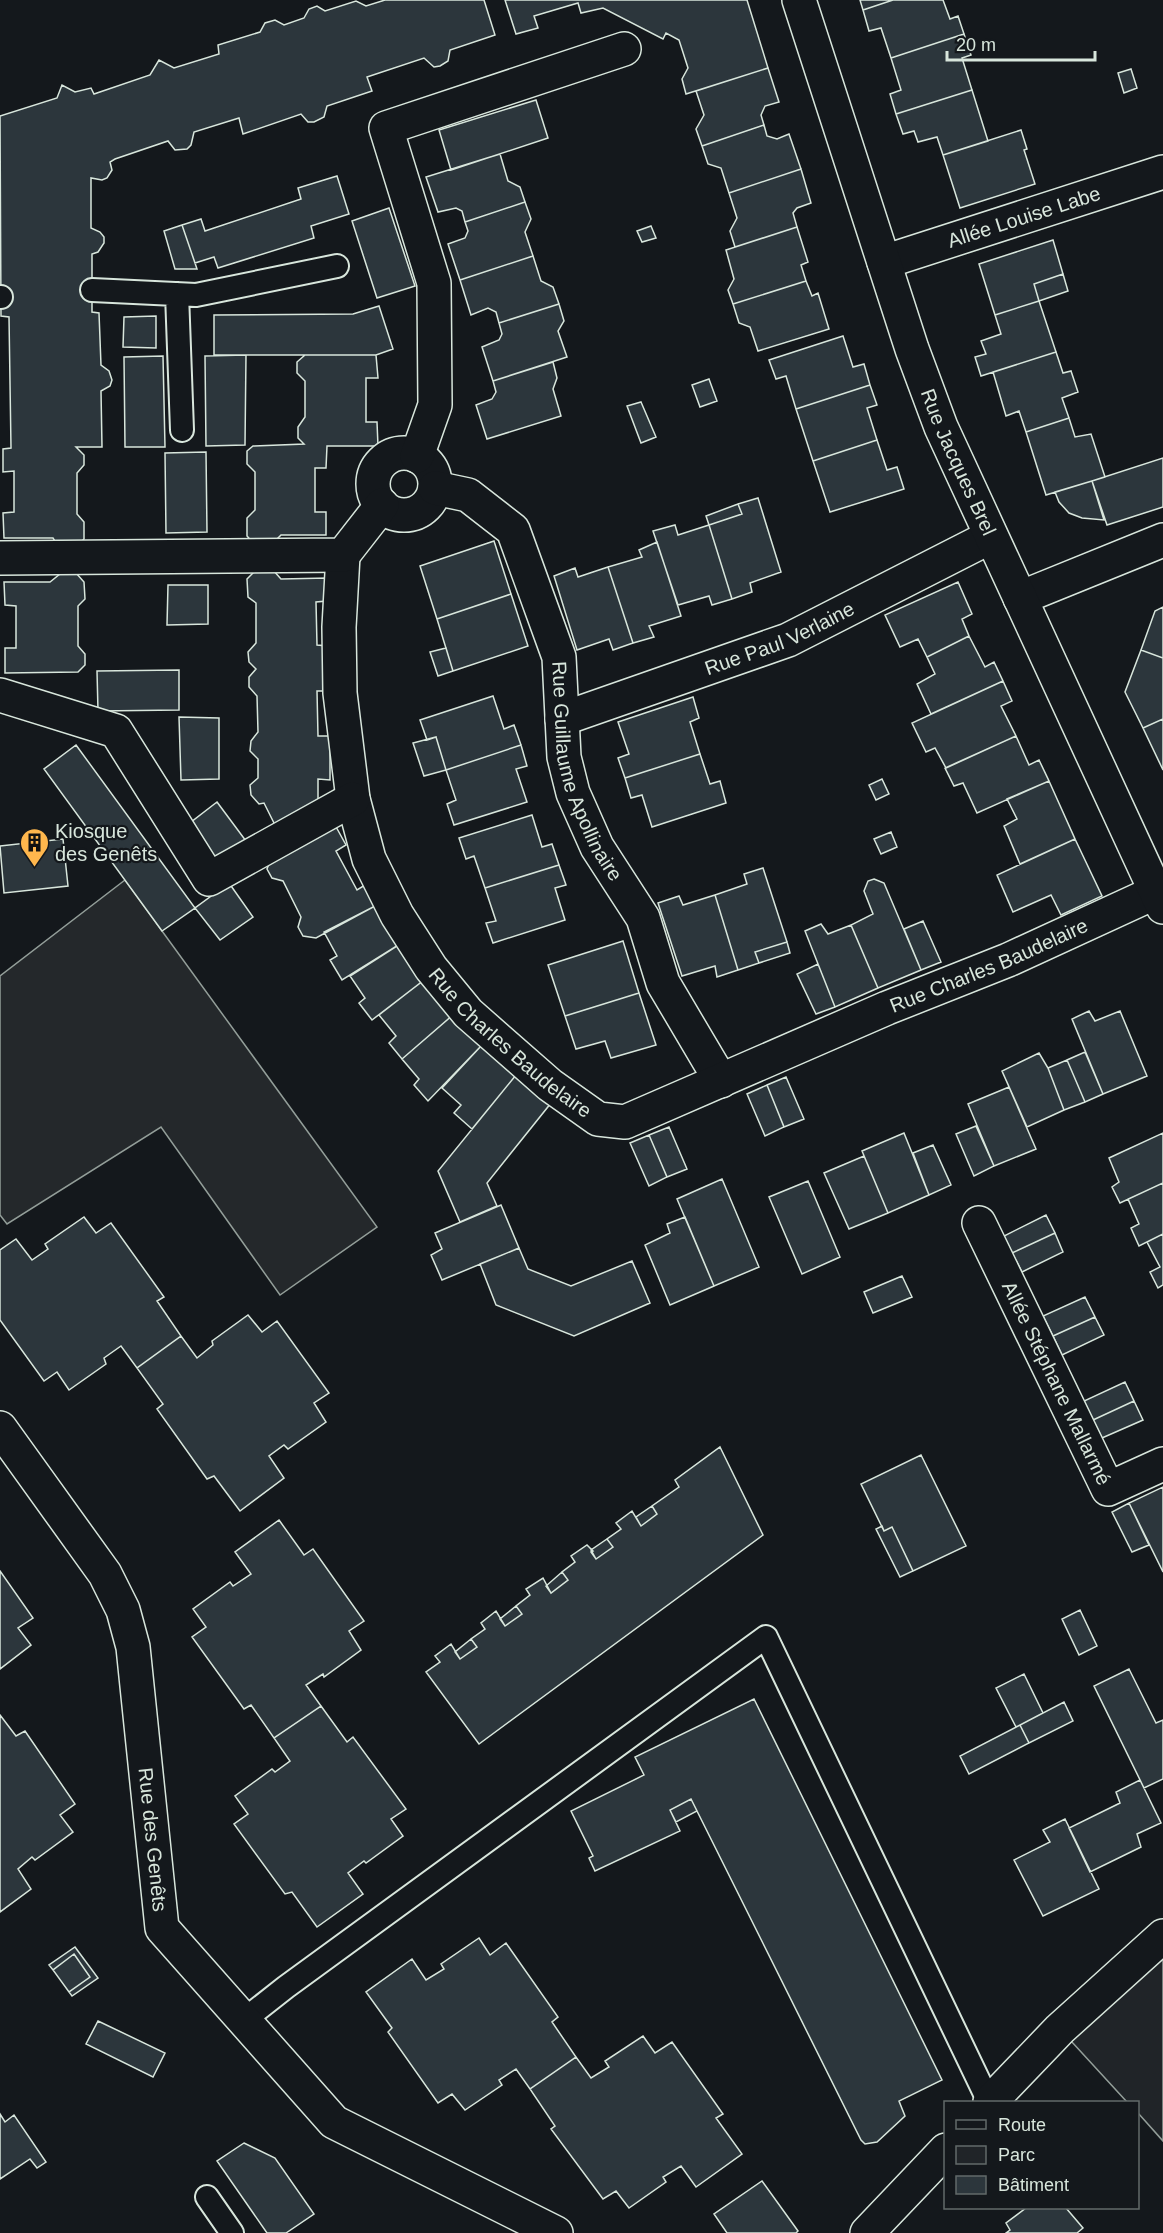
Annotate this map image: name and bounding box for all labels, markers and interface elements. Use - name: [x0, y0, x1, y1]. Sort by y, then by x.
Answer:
- scale bar: [947, 24, 1096, 62]
- text: 20 m: [956, 35, 996, 55]
- street label: Allée Louise Labe: [945, 182, 1103, 252]
- street label: Rue Jacques Brel: [917, 386, 1000, 539]
- street label: Rue Paul Verlaine: [702, 597, 858, 679]
- street label: Rue Guillaume Apollinaire: [548, 660, 627, 885]
- place label: Kiosque des Genêts: [55, 820, 157, 865]
- building icon: Kiosque des Genêts: [18, 826, 50, 868]
- street label: Rue Charles Baudelaire: [887, 914, 1091, 1017]
- street label: Rue Charles Baudelaire: [425, 963, 596, 1122]
- street label: Allée Stéphane Mallarmé: [998, 1278, 1115, 1489]
- street label: Rue des Genêts: [135, 1767, 171, 1913]
- legend: [944, 2101, 1139, 2209]
- text: Route: [998, 2115, 1046, 2135]
- text: Parc: [998, 2145, 1035, 2165]
- text: Bâtiment: [998, 2175, 1069, 2195]

